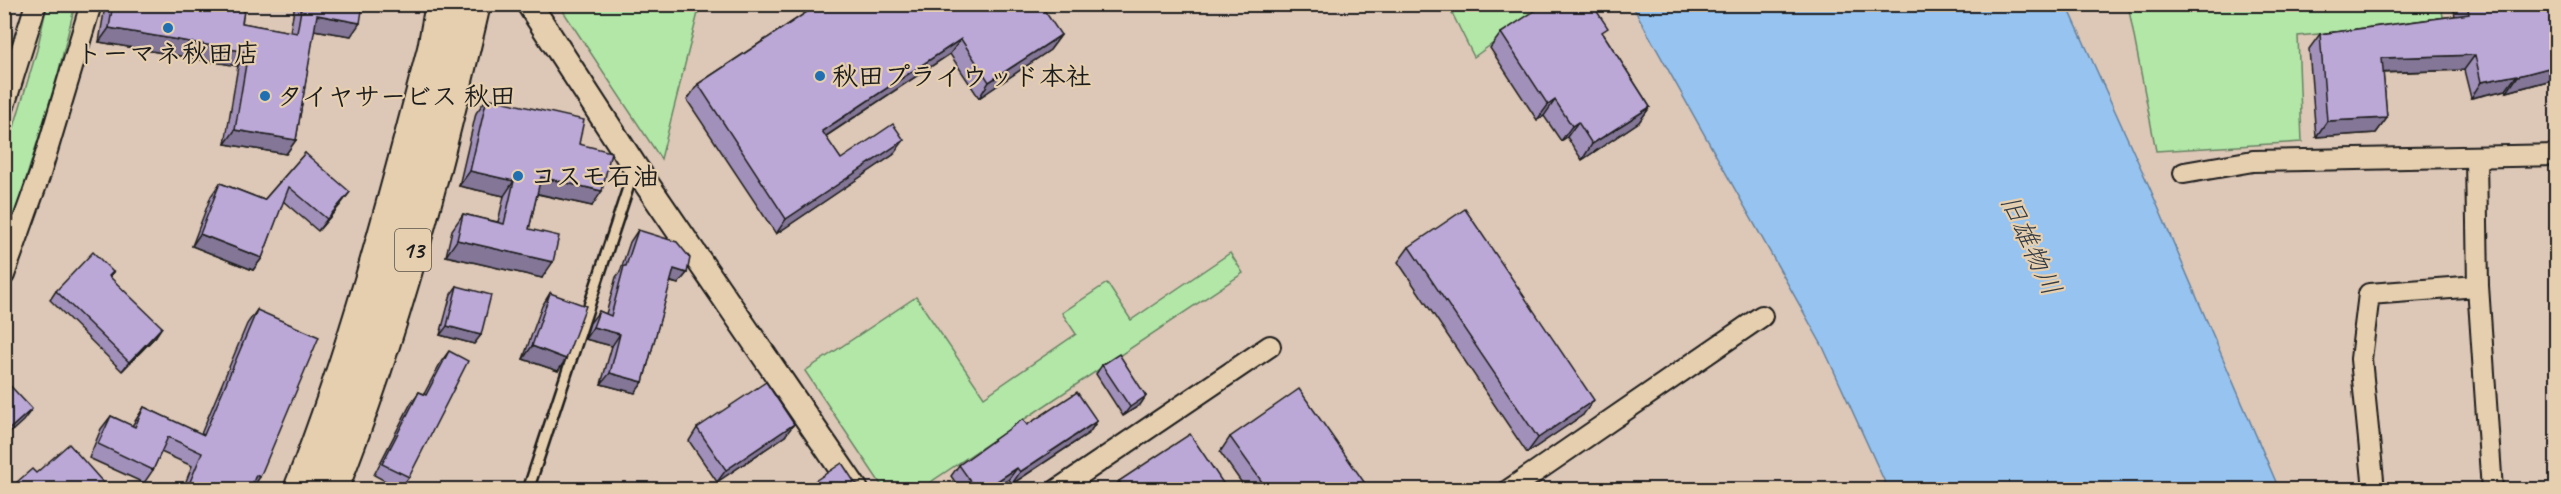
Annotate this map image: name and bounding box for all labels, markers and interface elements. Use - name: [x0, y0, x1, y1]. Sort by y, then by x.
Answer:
- marker: トーマネ秋田店: [161, 21, 175, 35]
- place label: トーマネ秋田店: [76, 37, 260, 70]
- place label: 秋田プライウッド本社: [832, 60, 1091, 93]
- marker: 秋田プライウッド本社: [813, 69, 827, 83]
- place label: タイヤサービス 秋田: [277, 80, 516, 113]
- marker: タイヤサービス 秋田: [258, 89, 272, 103]
- place label: コスモ石油: [530, 160, 659, 193]
- marker: コスモ石油: [511, 169, 525, 183]
- water label: 旧雄物川: [1993, 189, 2069, 301]
- road number: 13: [395, 229, 431, 271]

